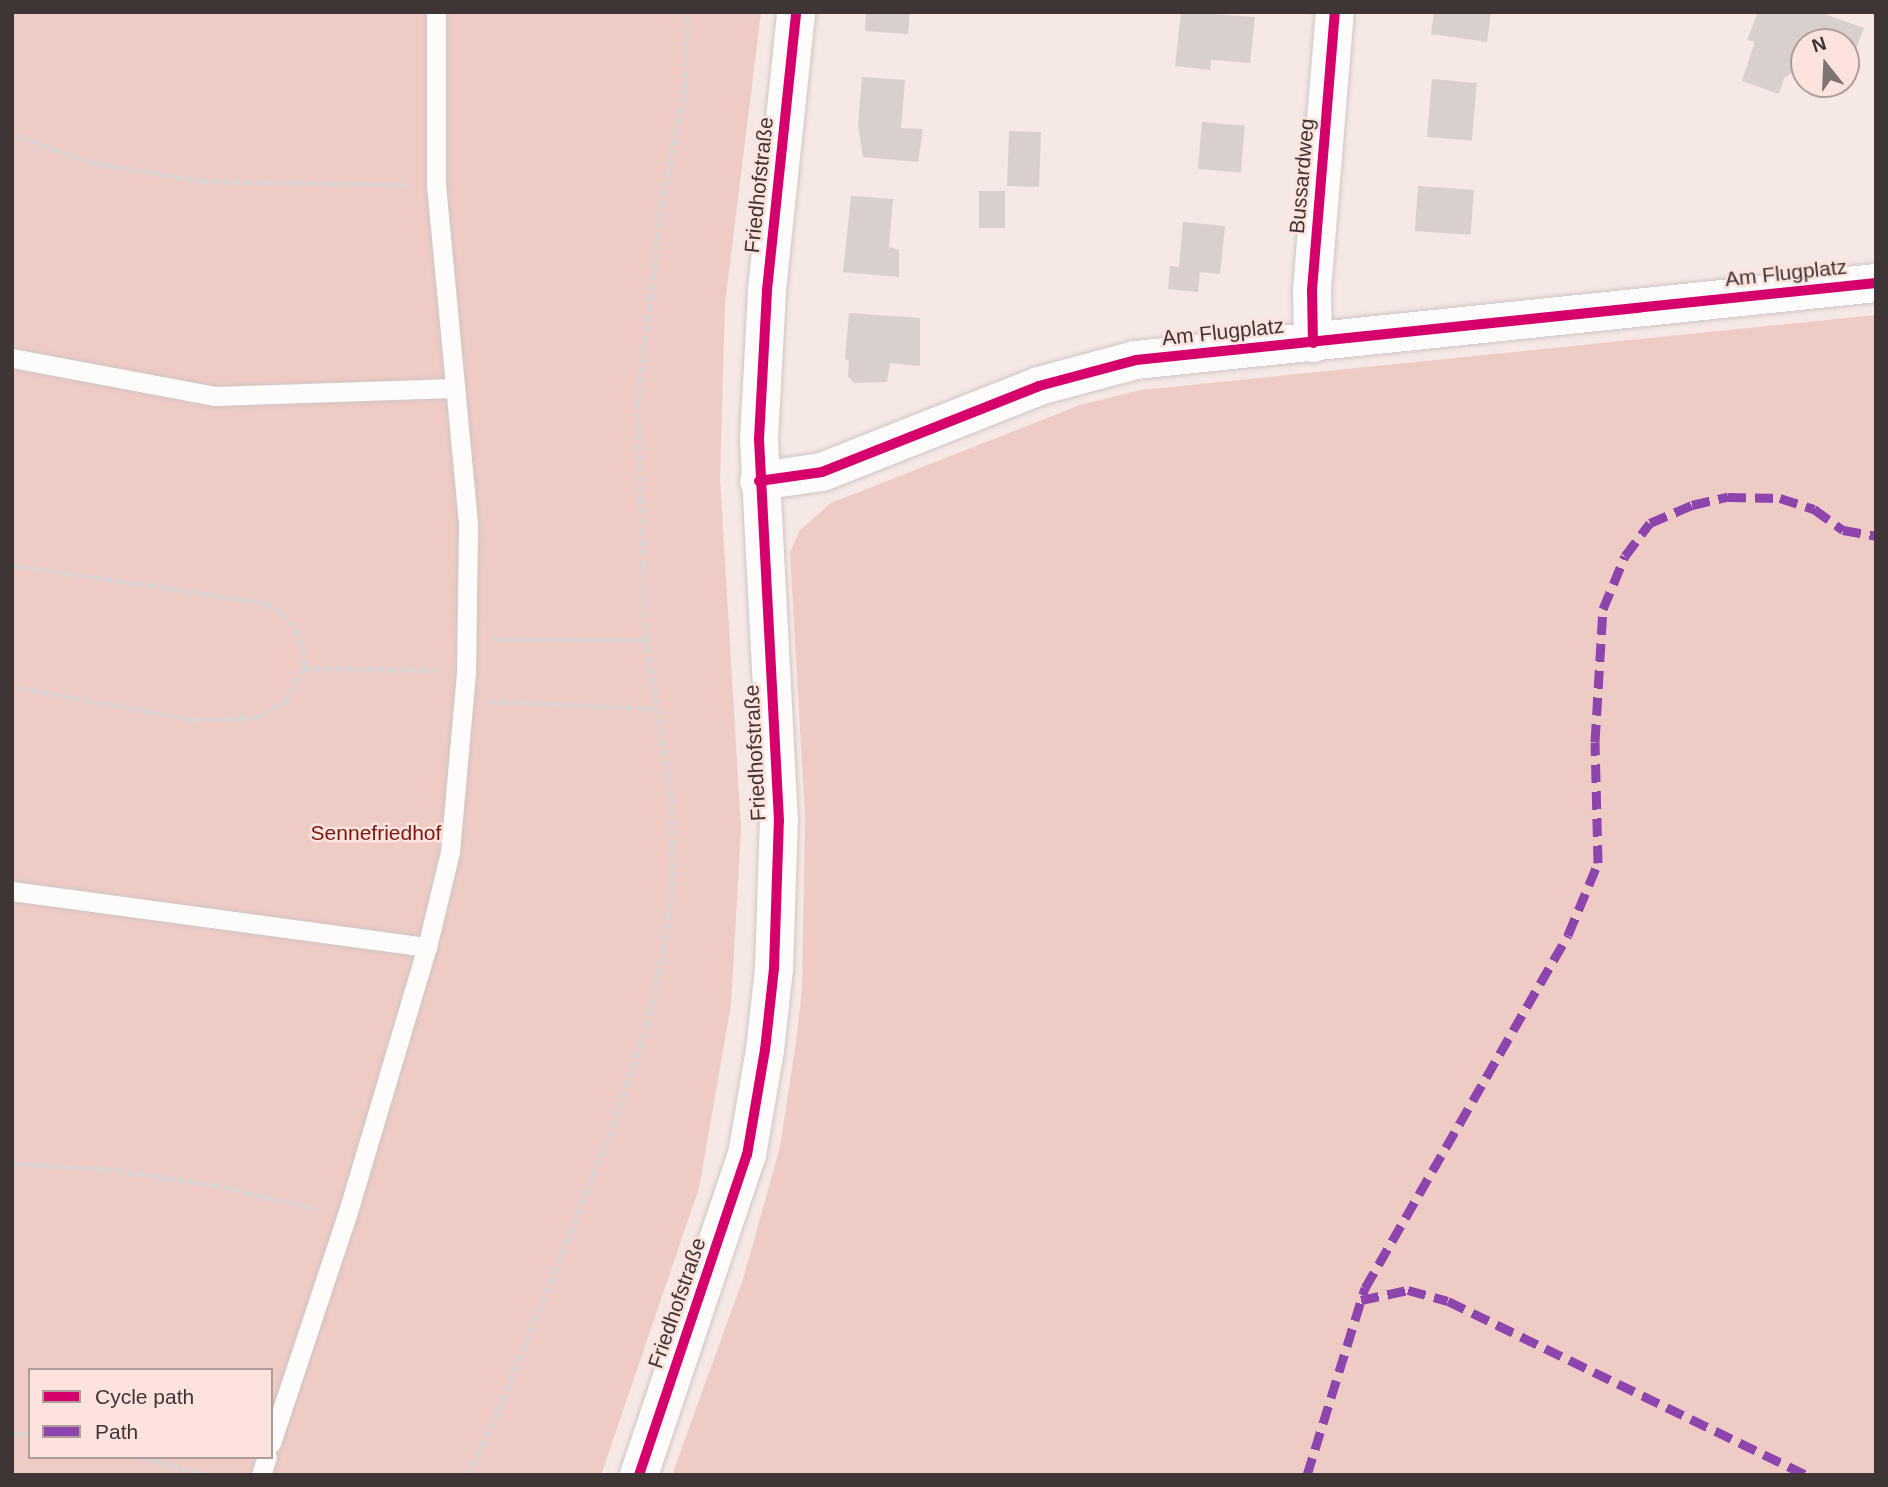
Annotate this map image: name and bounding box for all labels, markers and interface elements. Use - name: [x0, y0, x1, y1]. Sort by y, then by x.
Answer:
- north arrow: [1790, 28, 1860, 98]
- text: N: [1809, 32, 1829, 57]
- street label: Friedhofstraße: [739, 116, 779, 254]
- street label: Bussardweg: [1284, 117, 1320, 235]
- street label: Am Flugplatz: [1724, 254, 1848, 292]
- street label: Am Flugplatz: [1161, 313, 1285, 351]
- street label: Friedhofstraße: [739, 684, 771, 822]
- park label: Sennefriedhof: [311, 820, 441, 846]
- street label: Friedhofstraße: [643, 1234, 711, 1372]
- legend: [28, 1368, 273, 1459]
- text: Cycle path: [95, 1385, 194, 1408]
- text: Path: [95, 1420, 138, 1443]

